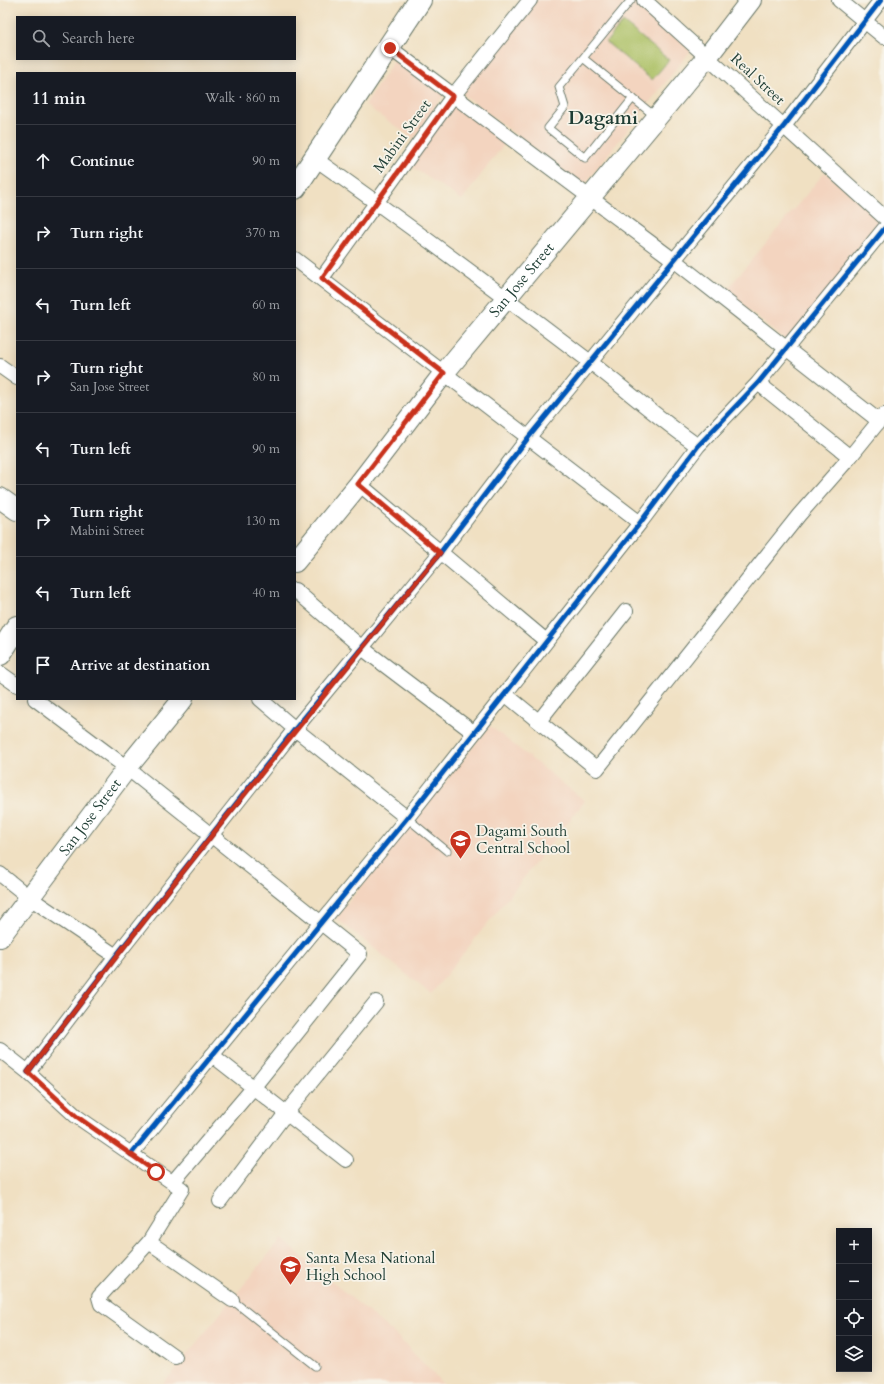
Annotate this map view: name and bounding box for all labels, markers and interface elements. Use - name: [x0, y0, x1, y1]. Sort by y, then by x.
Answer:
- search box: [16, 16, 296, 60]
- icon: search: [30, 27, 52, 49]
- text: Search here: [62, 28, 135, 48]
- route end: [381, 39, 399, 57]
- street label: Real Street: [726, 49, 790, 110]
- text: 11 min: [32, 87, 86, 110]
- text: Walk · 860 m: [205, 89, 280, 107]
- street label: Mabini Street: [369, 95, 435, 177]
- district label: Dagami: [568, 105, 638, 131]
- icon: ahead: [32, 150, 54, 172]
- text: Continue: [70, 151, 135, 171]
- text: 90 m: [252, 152, 280, 170]
- icon: right: [32, 222, 54, 244]
- text: Turn right: [70, 223, 143, 243]
- text: 370 m: [246, 224, 280, 242]
- street label: San Jose Street: [485, 238, 559, 321]
- icon: left: [32, 294, 54, 316]
- text: Turn left: [70, 295, 131, 315]
- text: 60 m: [252, 296, 280, 314]
- text: Turn right: [70, 358, 143, 378]
- icon: right: [32, 366, 54, 388]
- text: 80 m: [252, 368, 280, 386]
- text: San Jose Street: [70, 378, 149, 396]
- icon: left: [32, 438, 54, 460]
- text: Turn left: [70, 439, 131, 459]
- text: 90 m: [252, 440, 280, 458]
- text: Turn right: [70, 502, 143, 522]
- icon: right: [32, 510, 54, 532]
- text: 130 m: [246, 512, 280, 530]
- text: Mabini Street: [70, 522, 144, 540]
- icon: left: [32, 582, 54, 604]
- text: Turn left: [70, 583, 131, 603]
- text: 40 m: [252, 584, 280, 602]
- icon: arrive: [32, 654, 54, 676]
- text: Arrive at destination: [70, 655, 210, 675]
- street label: San Jose Street: [55, 774, 126, 860]
- place label: Dagami South Central School: [476, 821, 570, 858]
- school or university icon: Dagami South Central School: [447, 827, 473, 860]
- route start: [147, 1163, 165, 1181]
- map controls: [836, 1228, 872, 1372]
- button: +: [836, 1228, 872, 1264]
- place label: Santa Mesa National High School: [306, 1248, 436, 1285]
- school or university icon: Santa Mesa National High School: [277, 1254, 303, 1287]
- button: −: [836, 1264, 872, 1300]
- button: locate: [836, 1300, 872, 1336]
- button: layers: [836, 1336, 872, 1372]

